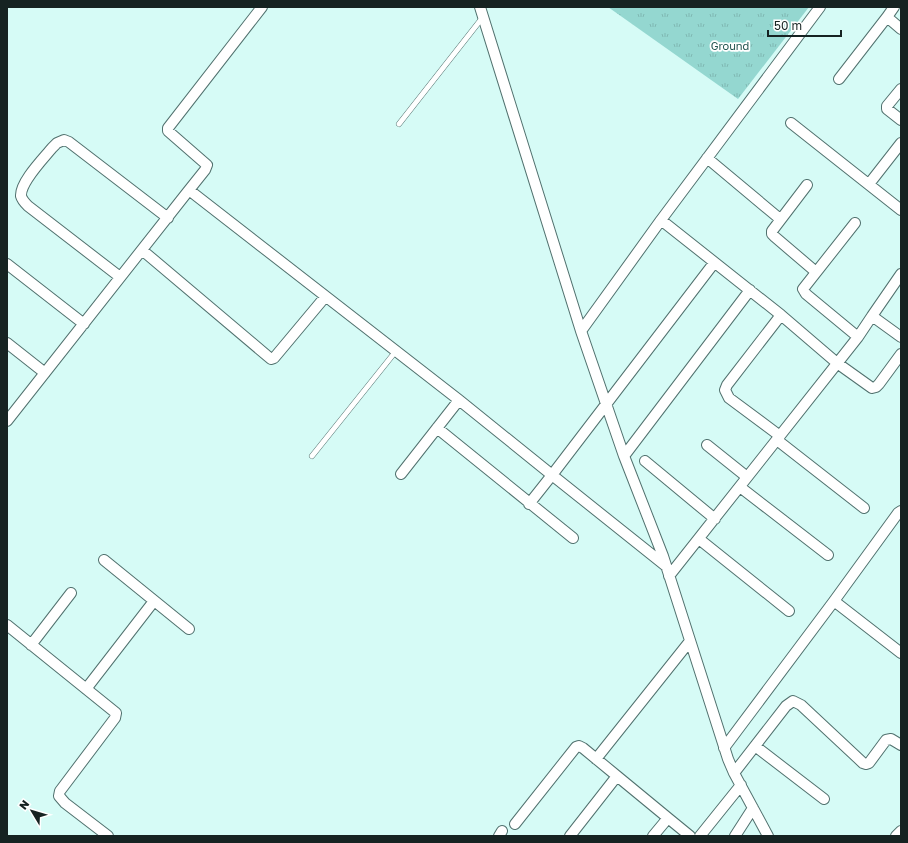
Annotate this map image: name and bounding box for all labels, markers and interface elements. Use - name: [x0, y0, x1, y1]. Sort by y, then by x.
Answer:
- scale bar: [768, 12, 841, 38]
- text: 50 m: [774, 18, 802, 33]
- park label: Ground: [711, 39, 749, 52]
- north arrow: [12, 791, 52, 831]
- text: N: [16, 797, 31, 812]

